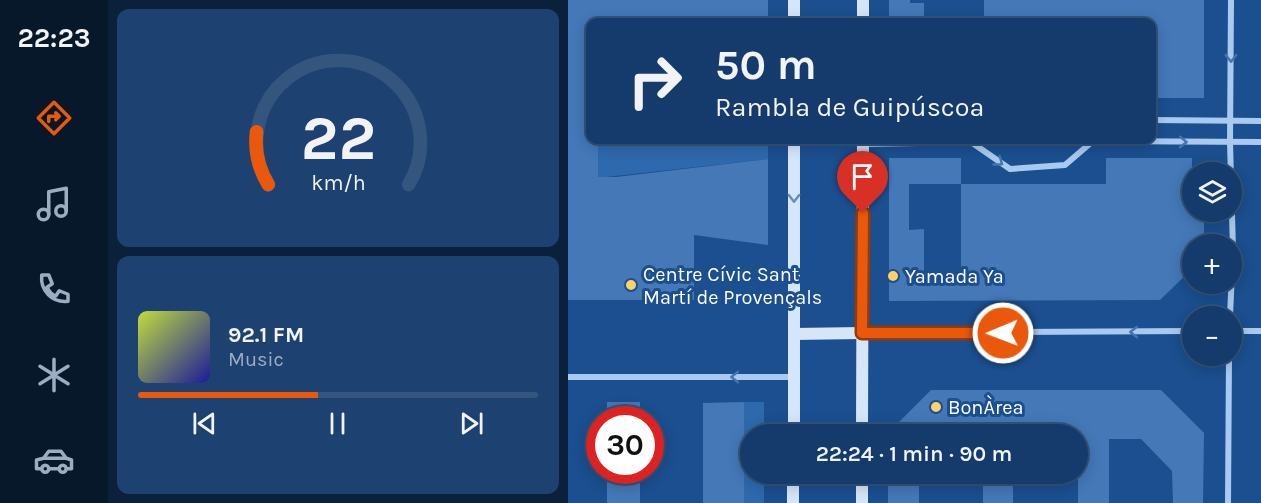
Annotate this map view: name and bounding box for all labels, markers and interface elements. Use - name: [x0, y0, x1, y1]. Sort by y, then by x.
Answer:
- text: 22:23: [17, 22, 91, 54]
- text: 50 m: [715, 40, 817, 90]
- icon: right: [616, 42, 694, 120]
- one-way arrow: [1225, 54, 1237, 63]
- text: Rambla de Guipúscoa: [715, 91, 984, 123]
- icon: directions: [33, 97, 75, 139]
- text: 22: [300, 102, 376, 175]
- one-way arrow: [1178, 136, 1187, 148]
- pin: [837, 151, 888, 213]
- one-way arrow: [992, 155, 1003, 166]
- icon: arrive: [846, 160, 879, 193]
- map controls: [1182, 162, 1242, 366]
- button: layers: [1182, 162, 1242, 222]
- text: km/h: [311, 170, 365, 195]
- icon: music: [33, 183, 75, 225]
- one-way arrow: [788, 193, 800, 202]
- button: +: [1182, 234, 1242, 294]
- place label: Centre Cívic Sant Martí de Provençals: [643, 263, 822, 309]
- place label: Yamada Ya: [905, 265, 1004, 288]
- icon: phone: [33, 268, 75, 310]
- marker: Yamada Ya: [886, 269, 900, 283]
- marker: Centre Cívic Sant Martí de Provençals: [624, 278, 638, 292]
- position arrow: [971, 301, 1035, 365]
- button: −: [1182, 306, 1242, 366]
- text: 92.1 FM: [228, 322, 304, 348]
- one-way arrow: [1129, 326, 1138, 338]
- text: Music: [228, 348, 284, 371]
- icon: climate: [33, 354, 75, 396]
- one-way arrow: [731, 371, 740, 383]
- place label: BonÀrea: [948, 395, 1023, 419]
- marker: BonÀrea: [929, 400, 943, 414]
- speed limit sign: 30: [586, 406, 664, 484]
- icon: previous: [188, 407, 221, 440]
- icon: pause: [321, 407, 354, 440]
- icon: next: [455, 407, 488, 440]
- icon: car: [33, 439, 75, 481]
- text: 22:24 · 1 min · 90 m: [816, 441, 1012, 467]

